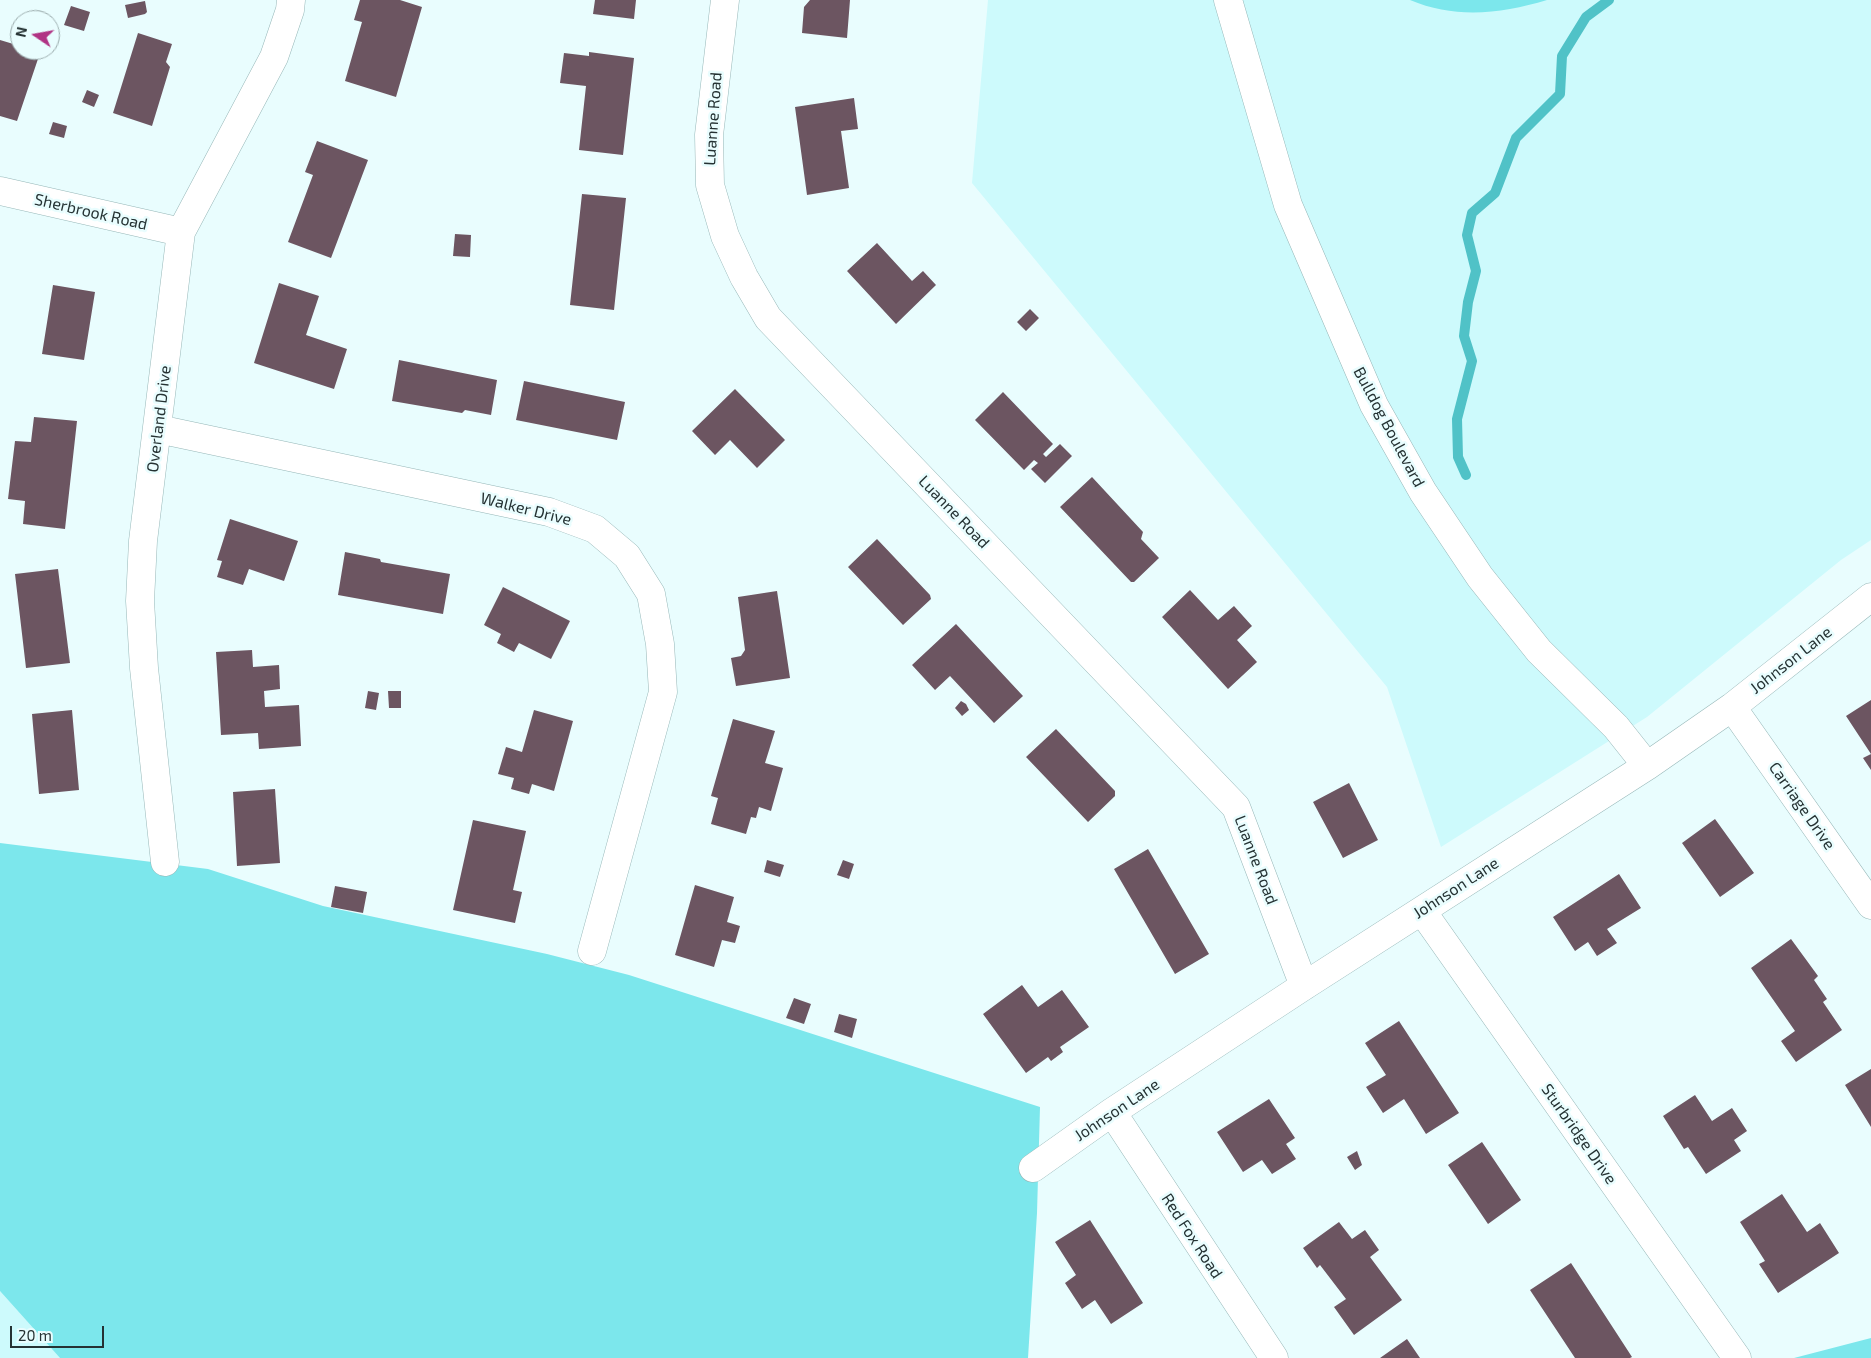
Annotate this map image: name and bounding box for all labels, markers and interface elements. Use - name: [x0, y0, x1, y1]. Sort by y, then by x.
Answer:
- north arrow: [10, 10, 60, 60]
- text: N: [11, 25, 30, 39]
- street label: Luanne Road: [700, 72, 726, 166]
- street label: Sherbrook Road: [33, 190, 149, 234]
- street label: Overland Drive: [143, 364, 175, 474]
- street label: Bulldog Boulevard: [1349, 364, 1429, 490]
- street label: Luanne Road: [915, 472, 993, 552]
- street label: Walker Drive: [479, 488, 573, 530]
- street label: Johnson Lane: [1746, 622, 1836, 698]
- street label: Carriage Drive: [1765, 759, 1839, 853]
- street label: Luanne Road: [1230, 813, 1282, 907]
- street label: Johnson Lane: [1410, 853, 1502, 923]
- street label: Johnson Lane: [1071, 1075, 1163, 1145]
- street label: Sturbridge Drive: [1537, 1080, 1621, 1188]
- street label: Red Fox Road: [1157, 1190, 1227, 1282]
- scale bar: [12, 1316, 106, 1348]
- text: 20 m: [18, 1326, 52, 1344]

